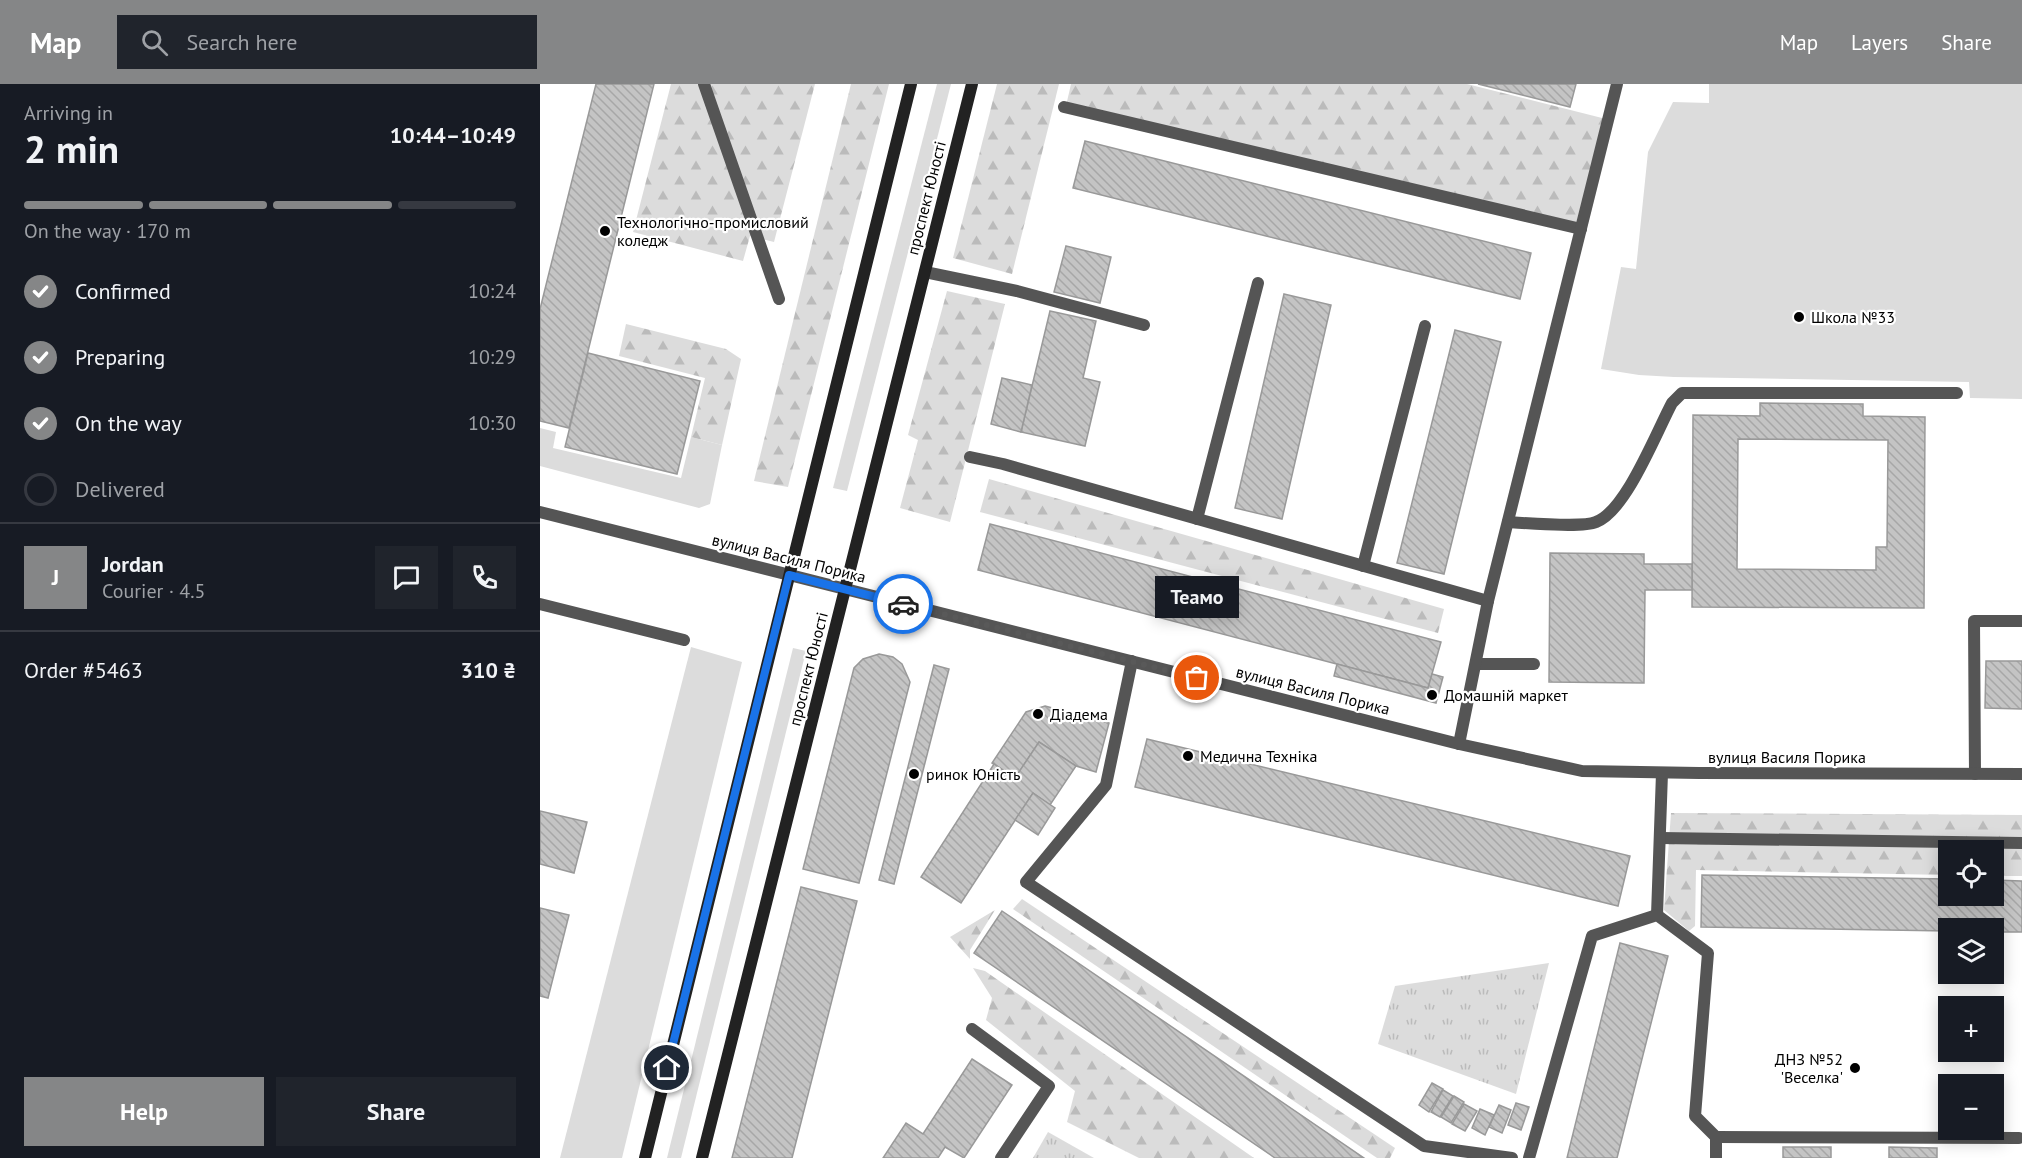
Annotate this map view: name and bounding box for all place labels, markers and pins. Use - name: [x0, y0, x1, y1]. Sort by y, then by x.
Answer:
- place label: Технологічно-промисловий коледж: [617, 212, 809, 250]
- marker: Технологічно-промисловий коледж: [598, 224, 612, 238]
- place label: Школа №33: [1811, 307, 1895, 327]
- marker: Школа №33: [1792, 310, 1806, 324]
- callout: Теамо: [1155, 576, 1239, 618]
- pin: [1171, 652, 1222, 703]
- place label: Домашній маркет: [1444, 685, 1568, 705]
- marker: Домашній маркет: [1425, 688, 1439, 702]
- place label: Діадема: [1050, 704, 1108, 724]
- marker: Діадема: [1031, 707, 1045, 721]
- place label: Медична Техніка: [1200, 746, 1317, 766]
- marker: Медична Техніка: [1181, 749, 1195, 763]
- place label: ринок Юність: [926, 764, 1021, 784]
- marker: ринок Юність: [907, 767, 921, 781]
- pin: [641, 1042, 692, 1093]
- place label: ДНЗ №52 'Веселка': [1775, 1049, 1843, 1087]
- marker: ДНЗ №52 'Веселка': [1848, 1061, 1862, 1075]

